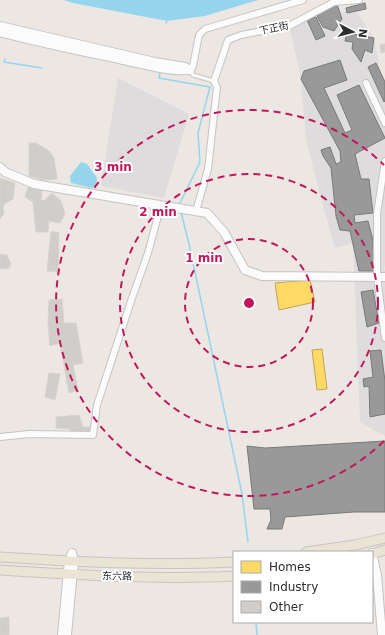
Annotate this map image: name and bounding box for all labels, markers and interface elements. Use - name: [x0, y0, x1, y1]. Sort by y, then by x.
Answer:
- north arrow: [333, 12, 373, 52]
- street label: 下正街: [258, 20, 290, 36]
- text: N: [355, 28, 369, 39]
- text: 3 min: [94, 160, 132, 174]
- text: 2 min: [139, 205, 177, 219]
- text: 1 min: [185, 251, 223, 265]
- centre of rings: [242, 296, 256, 310]
- legend: [233, 551, 373, 623]
- text: Homes: [269, 560, 311, 574]
- street label: 东六路: [102, 570, 132, 582]
- text: Industry: [269, 580, 318, 594]
- text: Other: [269, 600, 303, 614]

